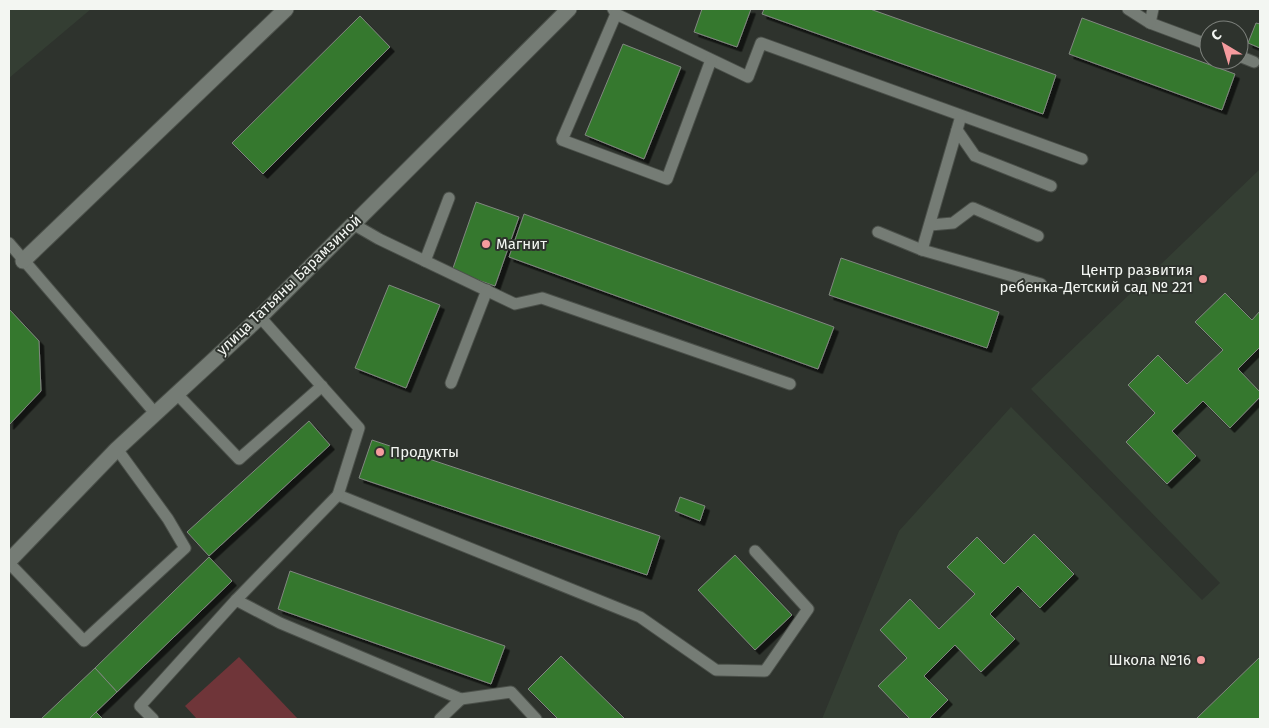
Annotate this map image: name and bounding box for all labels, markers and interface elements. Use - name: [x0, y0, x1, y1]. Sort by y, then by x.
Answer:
- north arrow: [1199, 20, 1249, 70]
- text: С: [1208, 26, 1225, 44]
- street label: улица Татьяны Барамзиной: [213, 211, 365, 359]
- place label: Магнит: [496, 235, 547, 253]
- marker: Магнит: [480, 238, 492, 250]
- place label: Центр развития ребенка-Детский сад № 221: [999, 261, 1193, 296]
- marker: Центр развития ребенка-Детский сад № 221: [1197, 273, 1209, 285]
- place label: Продукты: [390, 443, 459, 461]
- marker: Продукты: [374, 446, 386, 458]
- place label: Школа №16: [1109, 651, 1191, 669]
- marker: Школа №16: [1195, 654, 1207, 666]

